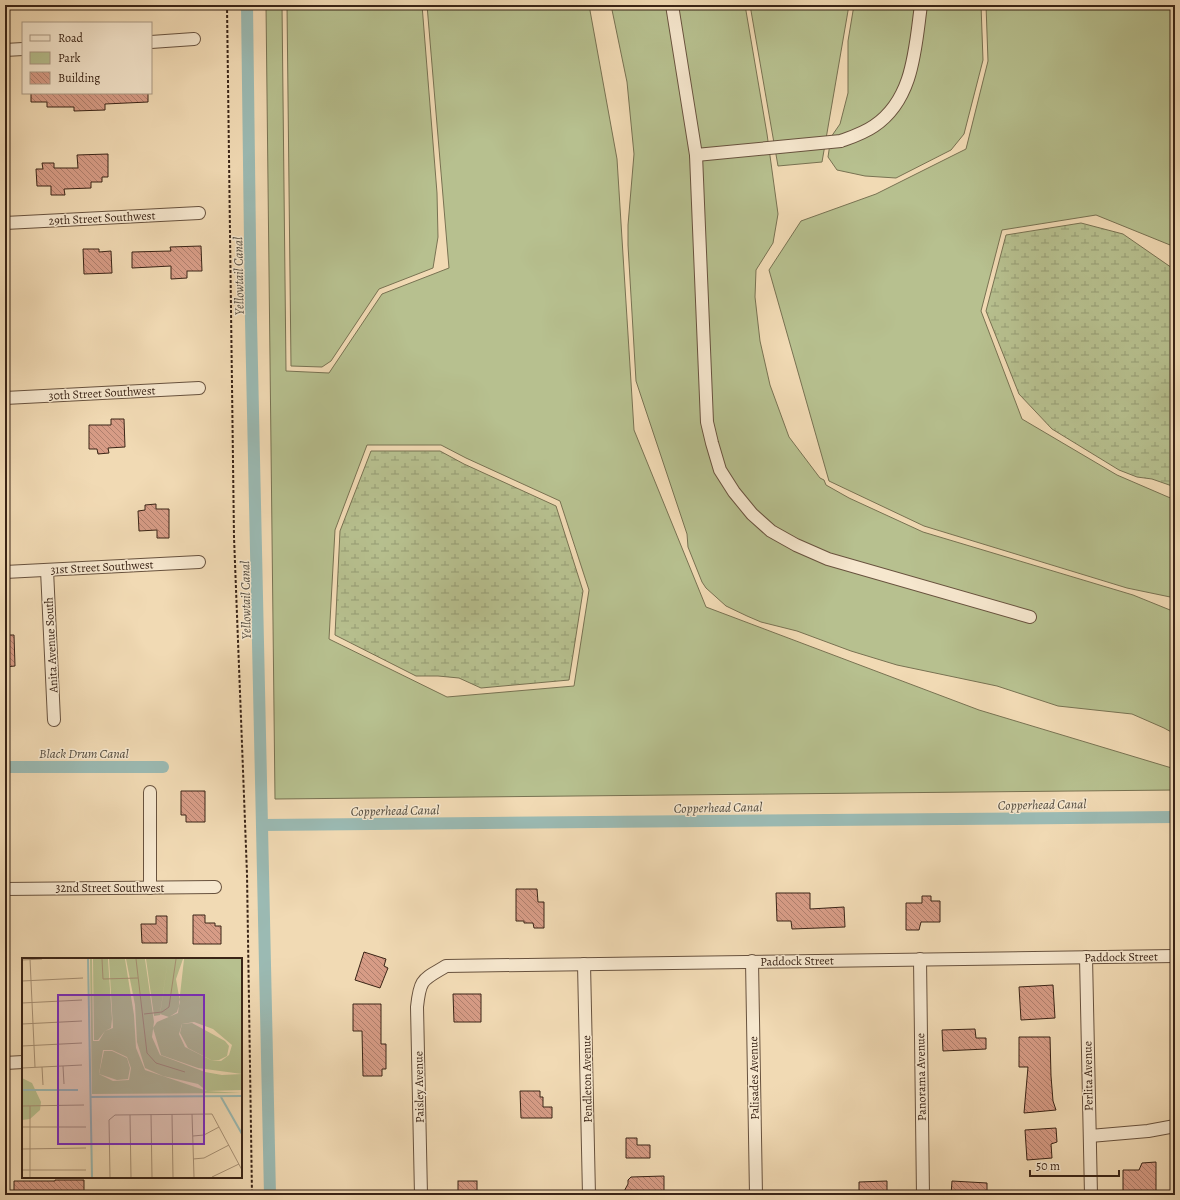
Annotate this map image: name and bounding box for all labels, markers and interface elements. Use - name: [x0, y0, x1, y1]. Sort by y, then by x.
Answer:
- legend: [22, 22, 152, 94]
- text: Road: [58, 30, 84, 46]
- text: Park: [58, 50, 81, 66]
- text: Building: [58, 70, 100, 86]
- street label: 29th Street Southwest: [48, 207, 156, 229]
- water label: Yellowtail Canal: [229, 236, 248, 315]
- street label: 30th Street Southwest: [48, 382, 156, 404]
- street label: 31st Street Southwest: [50, 556, 154, 578]
- water label: Yellowtail Canal: [236, 560, 255, 639]
- street label: Anita Avenue South: [40, 596, 62, 694]
- water label: Black Drum Canal: [39, 745, 130, 762]
- water label: Copperhead Canal: [998, 795, 1087, 814]
- water label: Copperhead Canal: [674, 798, 763, 817]
- water label: Copperhead Canal: [351, 801, 440, 820]
- street label: 32nd Street Southwest: [55, 880, 165, 896]
- street label: Paddock Street: [1084, 948, 1158, 966]
- street label: Paddock Street: [760, 952, 834, 970]
- inset map: [22, 958, 242, 1178]
- street label: Panorama Avenue: [912, 1033, 930, 1121]
- street label: Pendleton Avenue: [578, 1035, 596, 1123]
- street label: Palisades Avenue: [745, 1036, 763, 1120]
- street label: Perlita Avenue: [1079, 1041, 1097, 1111]
- street label: Paisley Avenue: [410, 1051, 428, 1123]
- scale bar: [1030, 1152, 1119, 1178]
- text: 50 m: [1036, 1158, 1060, 1174]

